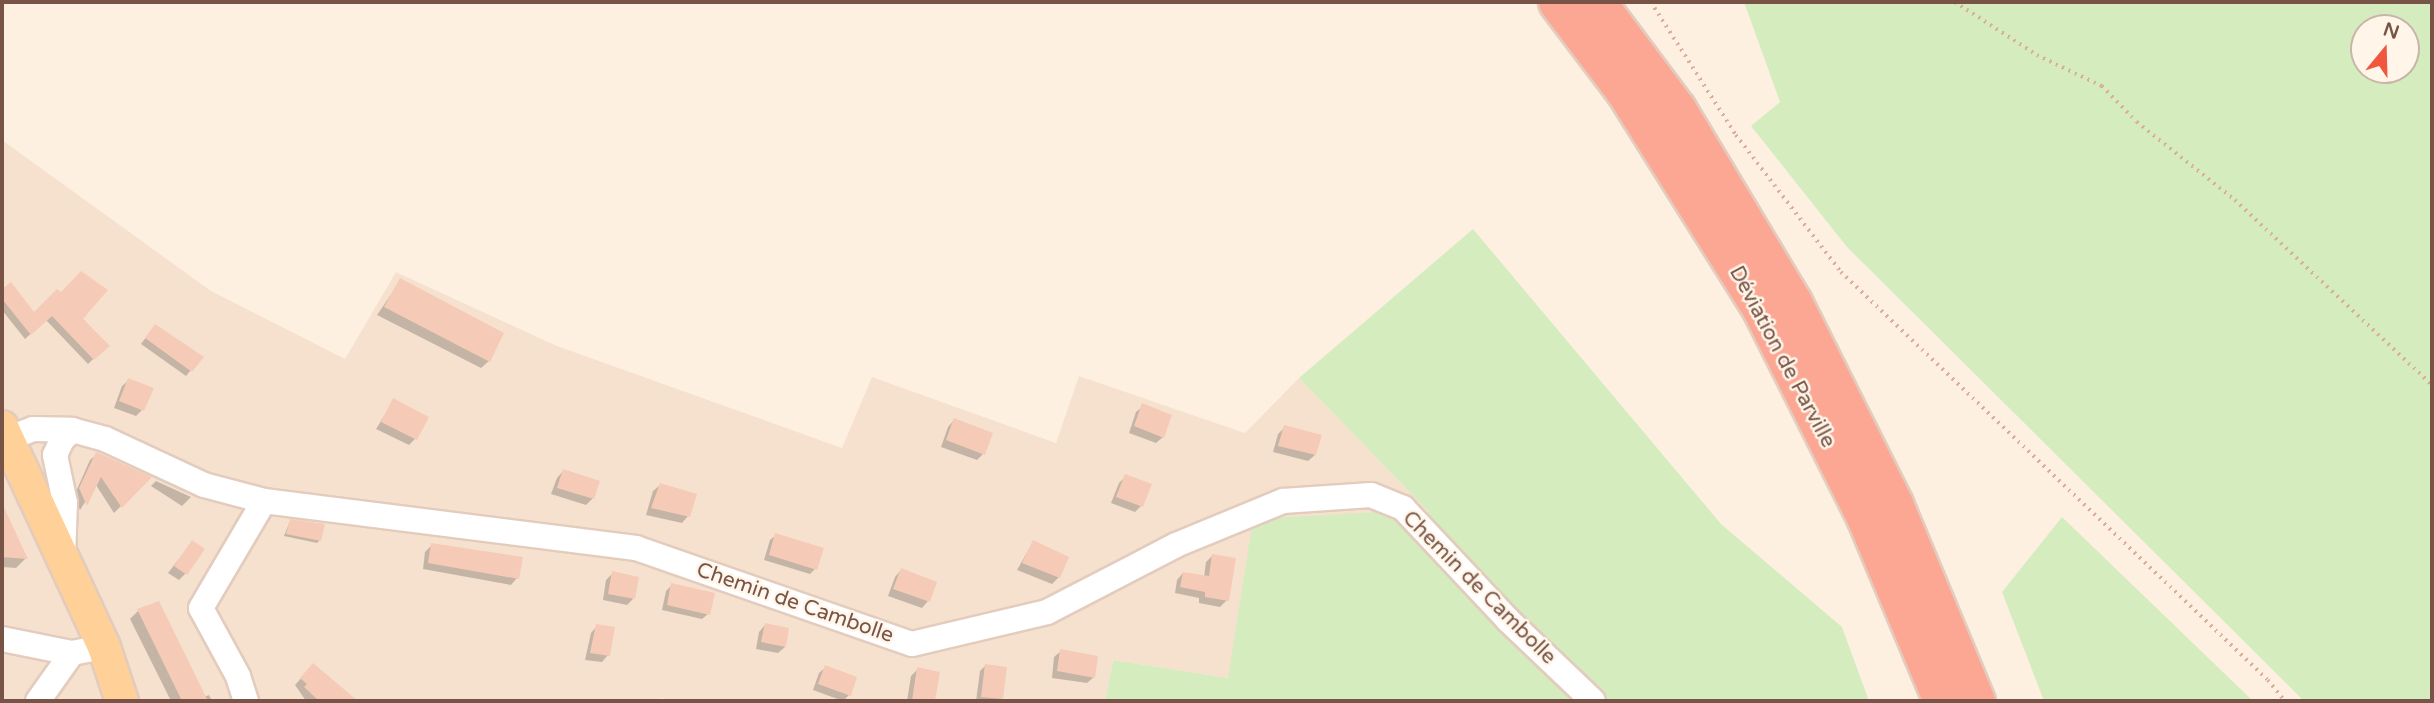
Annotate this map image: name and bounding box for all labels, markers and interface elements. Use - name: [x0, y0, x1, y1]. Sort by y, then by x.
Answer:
- north arrow: [2350, 14, 2420, 84]
- text: N: [2380, 18, 2402, 44]
- street label: Déviation de Parville: [1723, 262, 1841, 452]
- street label: Chemin de Cambolle: [1397, 506, 1561, 670]
- street label: Chemin de Cambolle: [693, 557, 897, 649]

